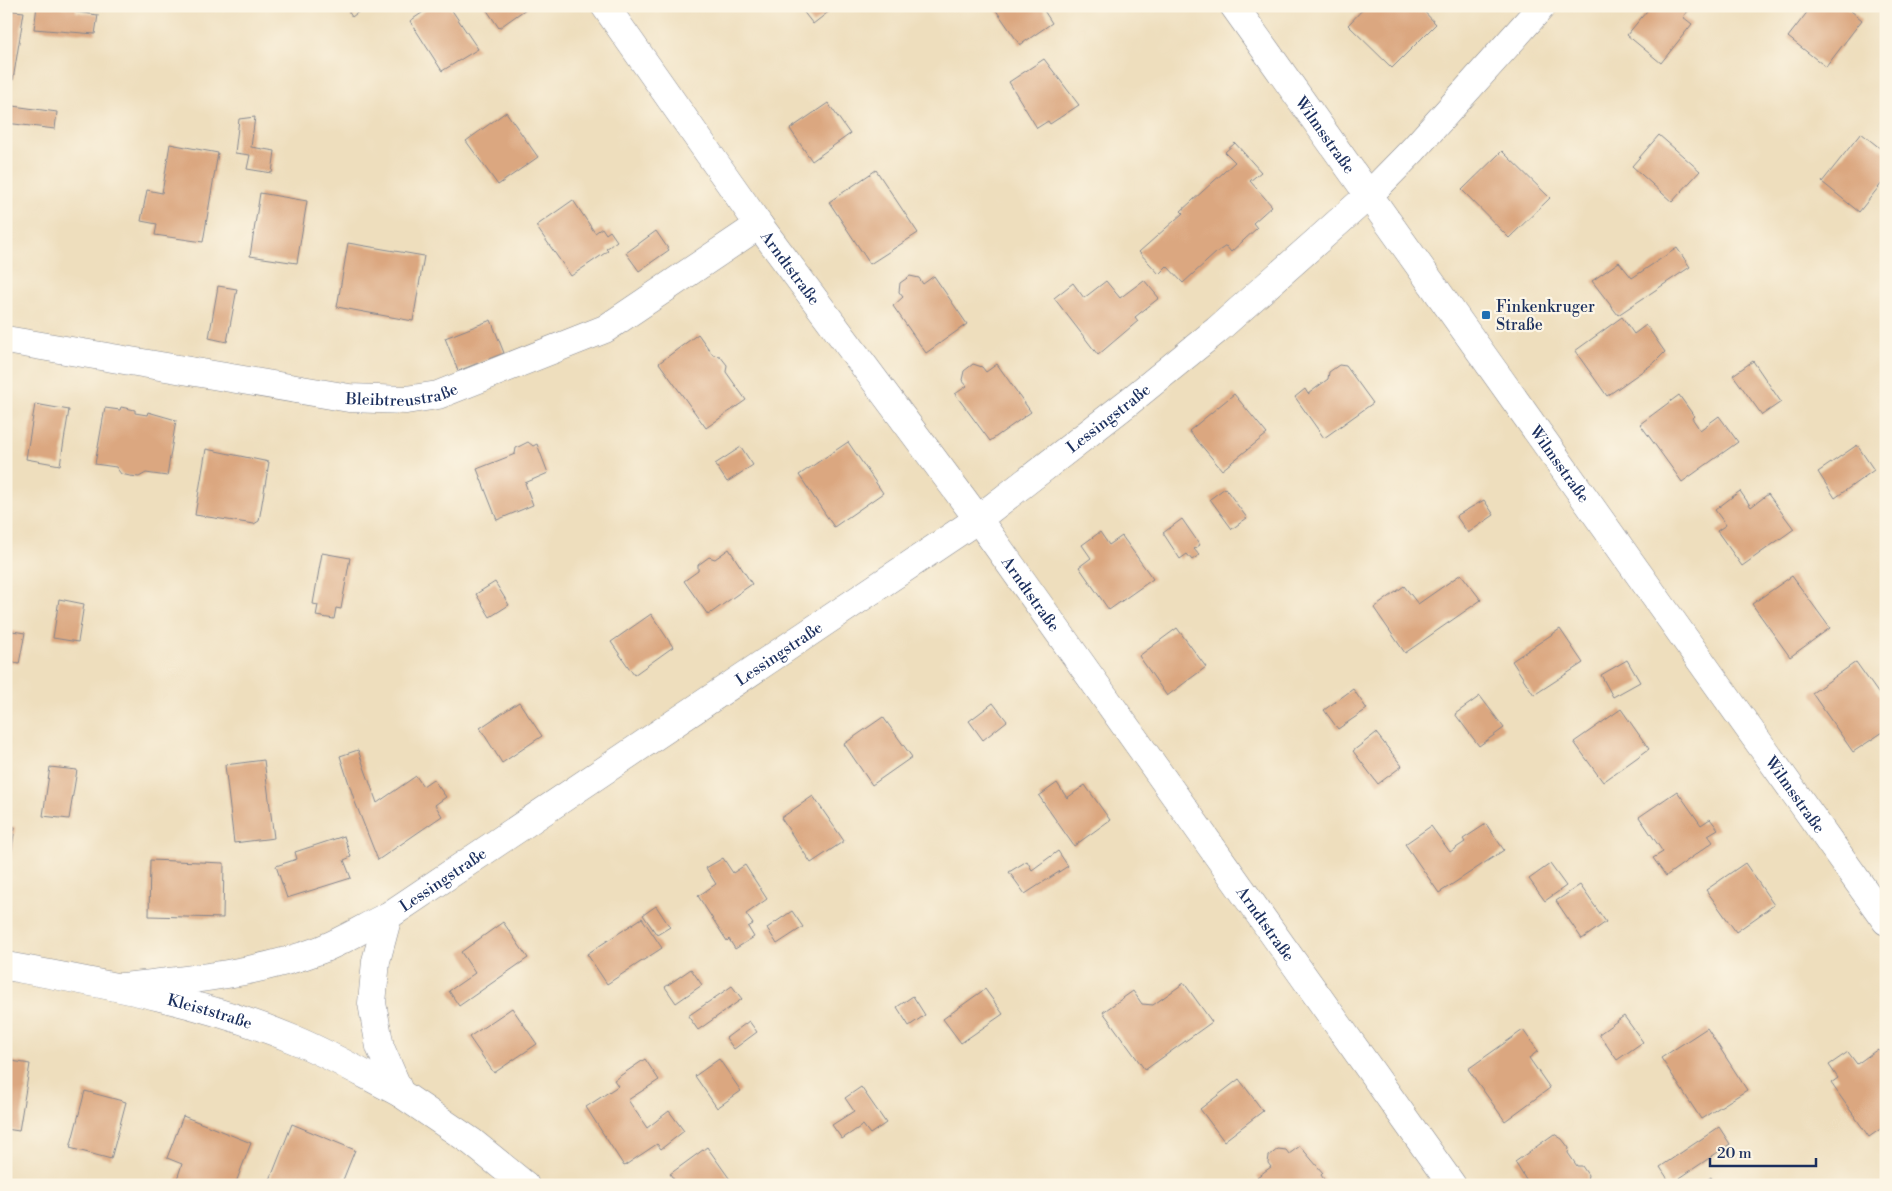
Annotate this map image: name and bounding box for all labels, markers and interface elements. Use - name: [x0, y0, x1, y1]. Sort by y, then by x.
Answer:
- street label: Wilmsstraße: [1290, 92, 1359, 178]
- street label: Arndtstraße: [755, 227, 824, 309]
- place label: Finkenkruger Straße: [1496, 297, 1595, 335]
- marker: Finkenkruger Straße: [1480, 309, 1492, 321]
- street label: Bleibtreustraße: [344, 379, 461, 411]
- street label: Lessingstraße: [1063, 380, 1155, 458]
- street label: Wilmsstraße: [1525, 421, 1594, 507]
- street label: Arndtstraße: [996, 552, 1064, 636]
- street label: Lessingstraße: [732, 618, 827, 690]
- street label: Wilmsstraße: [1760, 752, 1829, 837]
- street label: Lessingstraße: [396, 844, 491, 916]
- street label: Arndtstraße: [1231, 882, 1299, 966]
- street label: Kleiststraße: [165, 990, 255, 1034]
- scale bar: [1710, 1136, 1816, 1168]
- text: 20 m: [1717, 1144, 1752, 1163]

